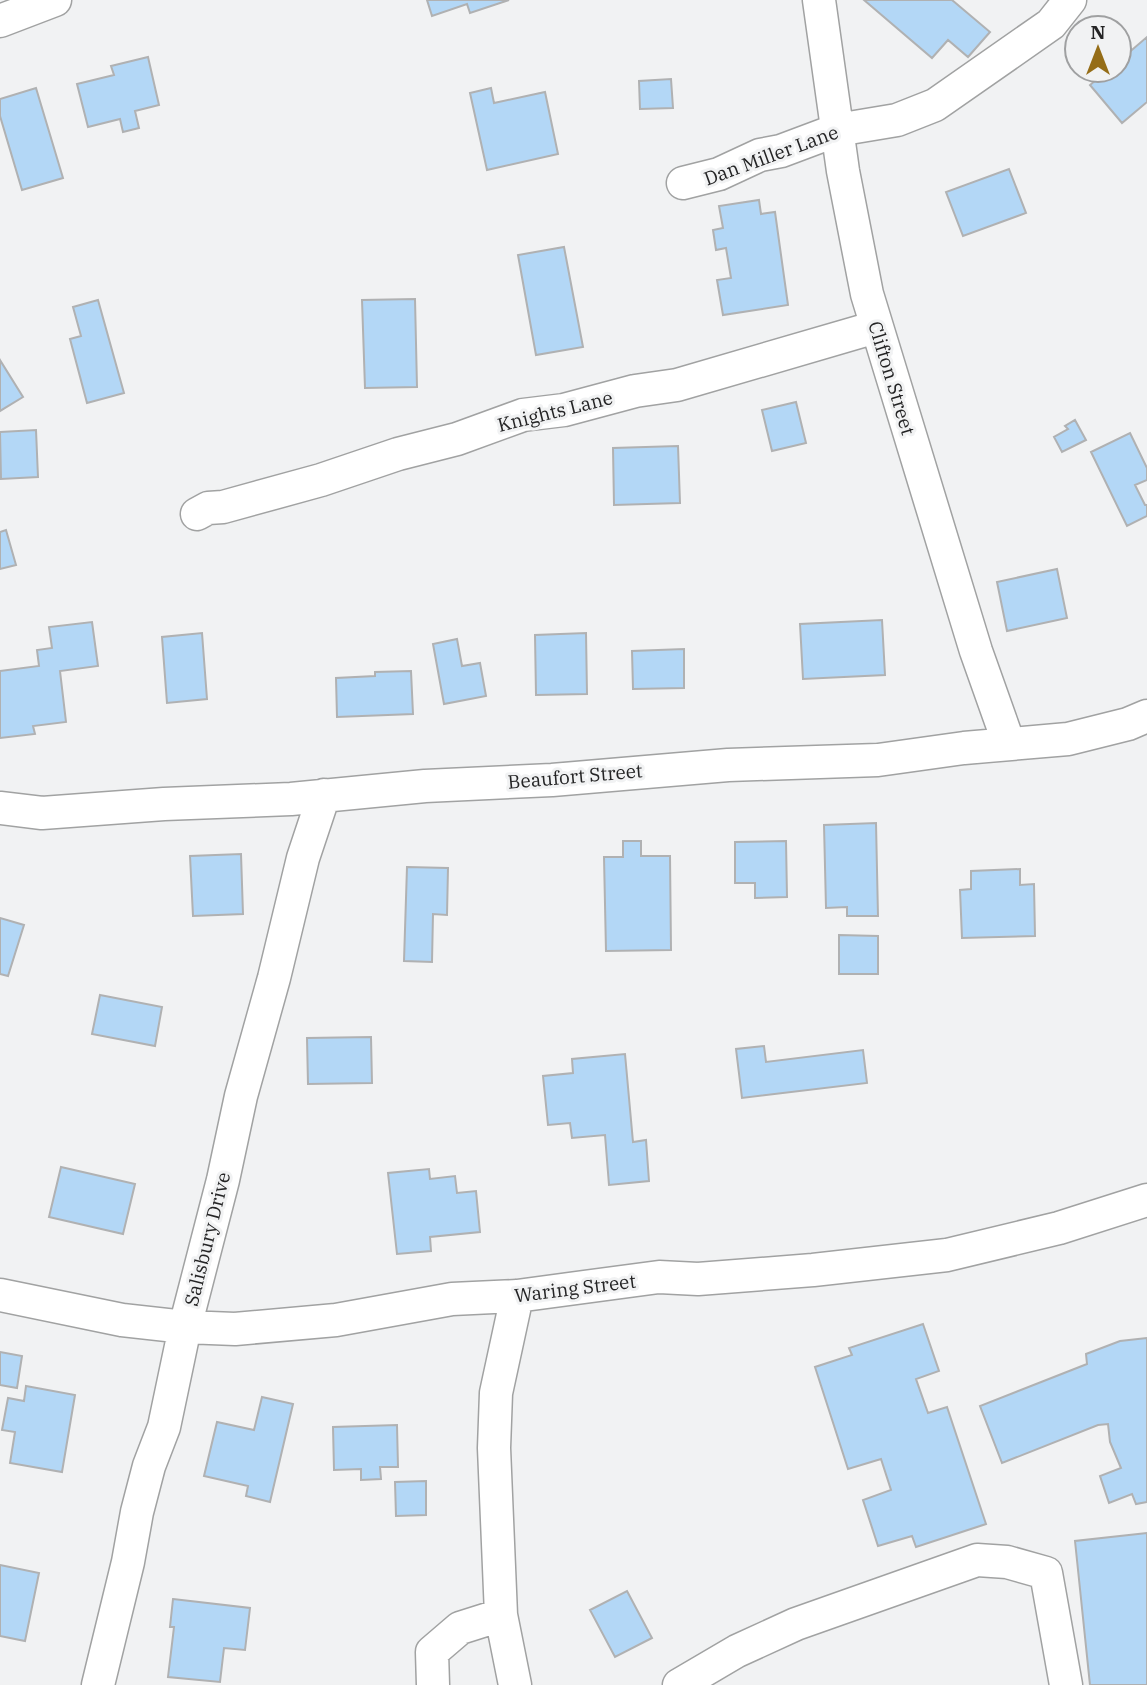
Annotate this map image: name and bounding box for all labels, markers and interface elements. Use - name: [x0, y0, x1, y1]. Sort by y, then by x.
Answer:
- north arrow: [1063, 14, 1133, 84]
- text: N: [1090, 20, 1106, 44]
- street label: Dan Miller Lane: [701, 120, 841, 190]
- street label: Clifton Street: [863, 318, 921, 438]
- street label: Knights Lane: [495, 385, 615, 437]
- street label: Beaufort Street: [507, 758, 644, 794]
- street label: Salisbury Drive: [179, 1170, 235, 1308]
- street label: Waring Street: [513, 1269, 637, 1307]

